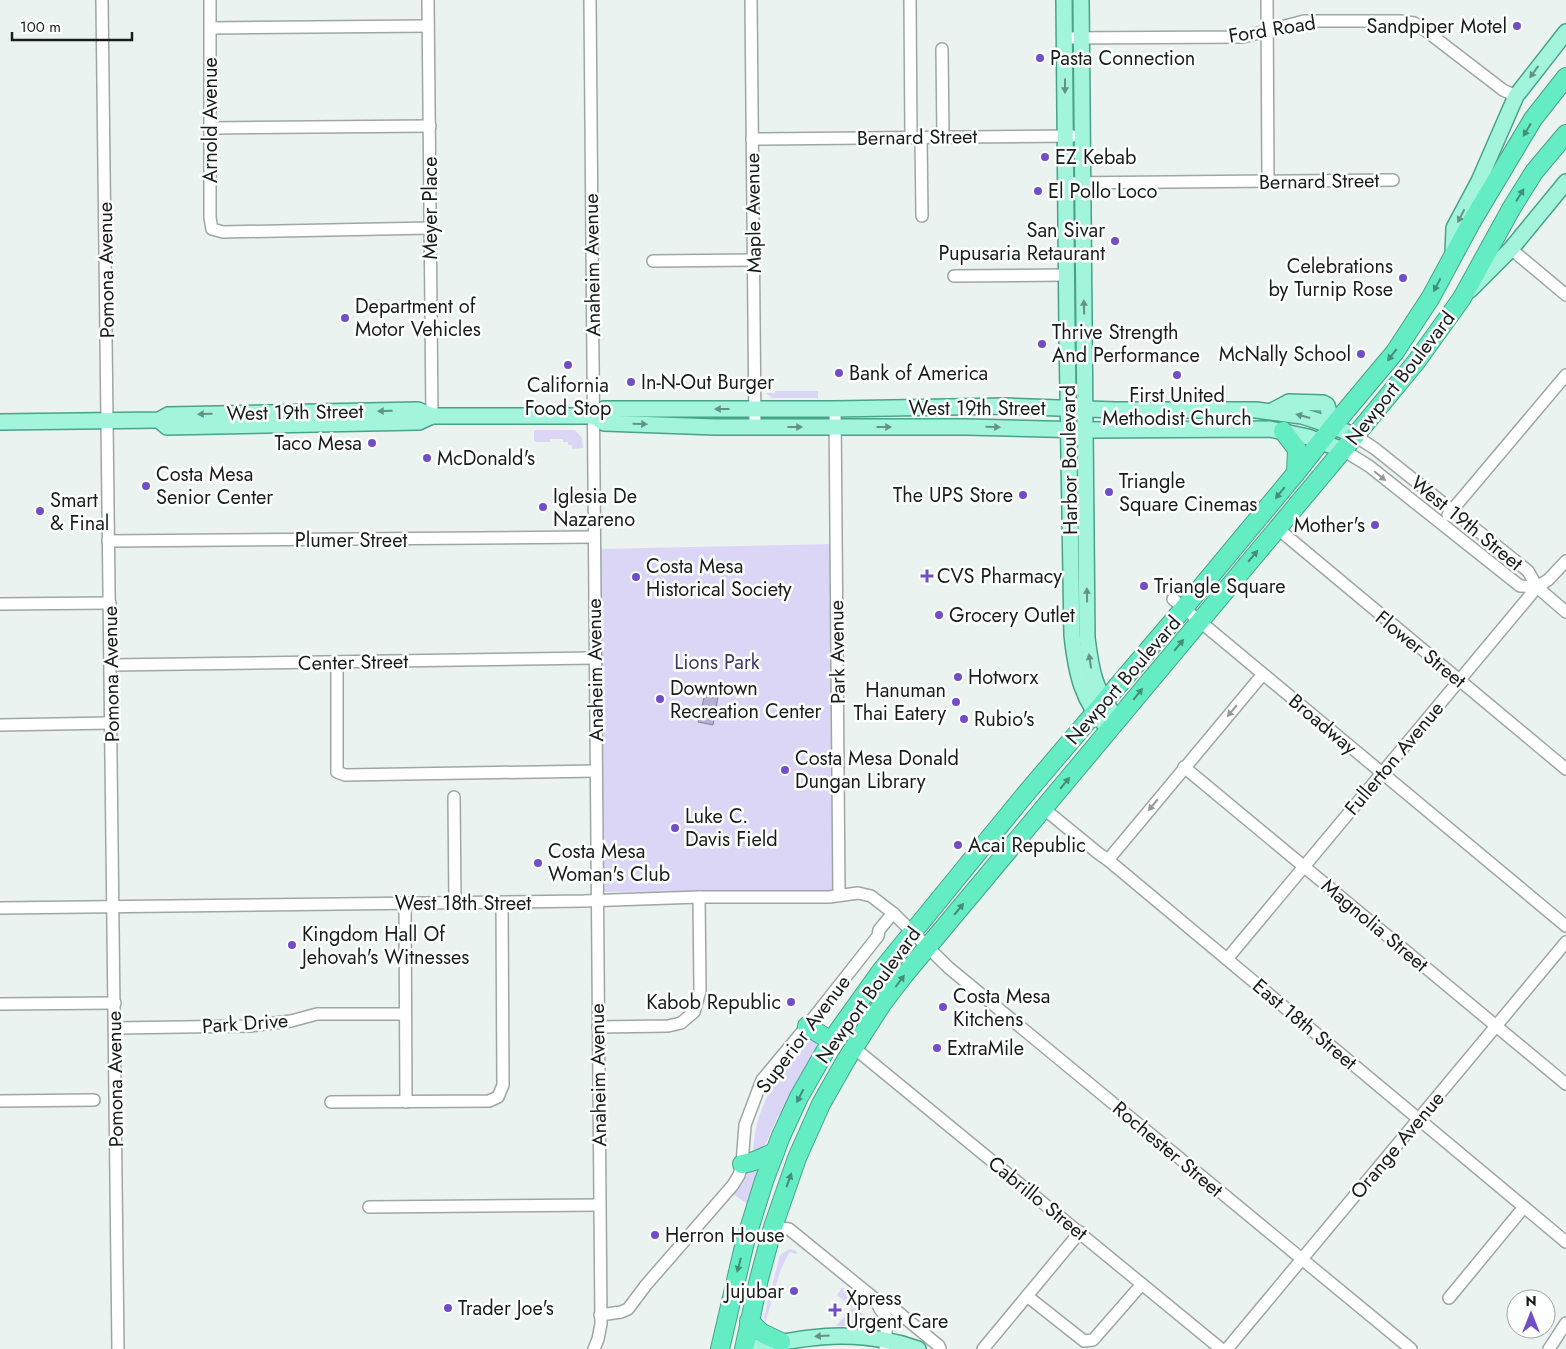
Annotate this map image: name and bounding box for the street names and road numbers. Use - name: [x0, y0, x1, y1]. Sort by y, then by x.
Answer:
- street label: Ford Road: [1226, 8, 1318, 51]
- street label: Arnold Avenue: [196, 57, 225, 183]
- street label: Bernard Street: [857, 122, 978, 153]
- street label: Maple Avenue: [738, 153, 769, 273]
- street label: Meyer Place: [416, 157, 445, 259]
- street label: Bernard Street: [1259, 166, 1380, 197]
- street label: Anaheim Avenue: [577, 193, 608, 337]
- street label: Pomona Avenue: [91, 202, 122, 338]
- street label: Newport Boulevard: [1339, 305, 1462, 451]
- street label: Harbor Boulevard: [1054, 385, 1085, 535]
- street label: West 19th Street: [909, 394, 1046, 423]
- street label: West 19th Street: [226, 397, 364, 428]
- street label: West 19th Street: [1404, 469, 1529, 578]
- street label: Plumer Street: [295, 526, 407, 555]
- street label: Anaheim Avenue: [580, 598, 611, 742]
- street label: Park Avenue: [822, 600, 853, 704]
- street label: Flower Street: [1369, 604, 1472, 695]
- street label: Pomona Avenue: [96, 606, 127, 742]
- street label: Newport Boulevard: [1059, 609, 1188, 751]
- street label: Center Street: [298, 647, 409, 678]
- street label: Broadway: [1282, 687, 1363, 762]
- street label: Fullerton Avenue: [1338, 695, 1451, 822]
- street label: Magnolia Street: [1315, 872, 1435, 979]
- street label: West 18th Street: [395, 889, 531, 918]
- street label: Newport Boulevard: [809, 921, 928, 1070]
- street label: Superior Avenue: [749, 969, 858, 1099]
- street label: East 18th Street: [1246, 972, 1363, 1077]
- street label: Anaheim Avenue: [583, 1003, 614, 1147]
- street label: Park Drive: [201, 1006, 289, 1041]
- street label: Pomona Avenue: [100, 1011, 131, 1147]
- street label: Orange Avenue: [1344, 1085, 1451, 1205]
- street label: Rochester Street: [1106, 1094, 1229, 1204]
- street label: Cabrillo Street: [982, 1149, 1094, 1248]

